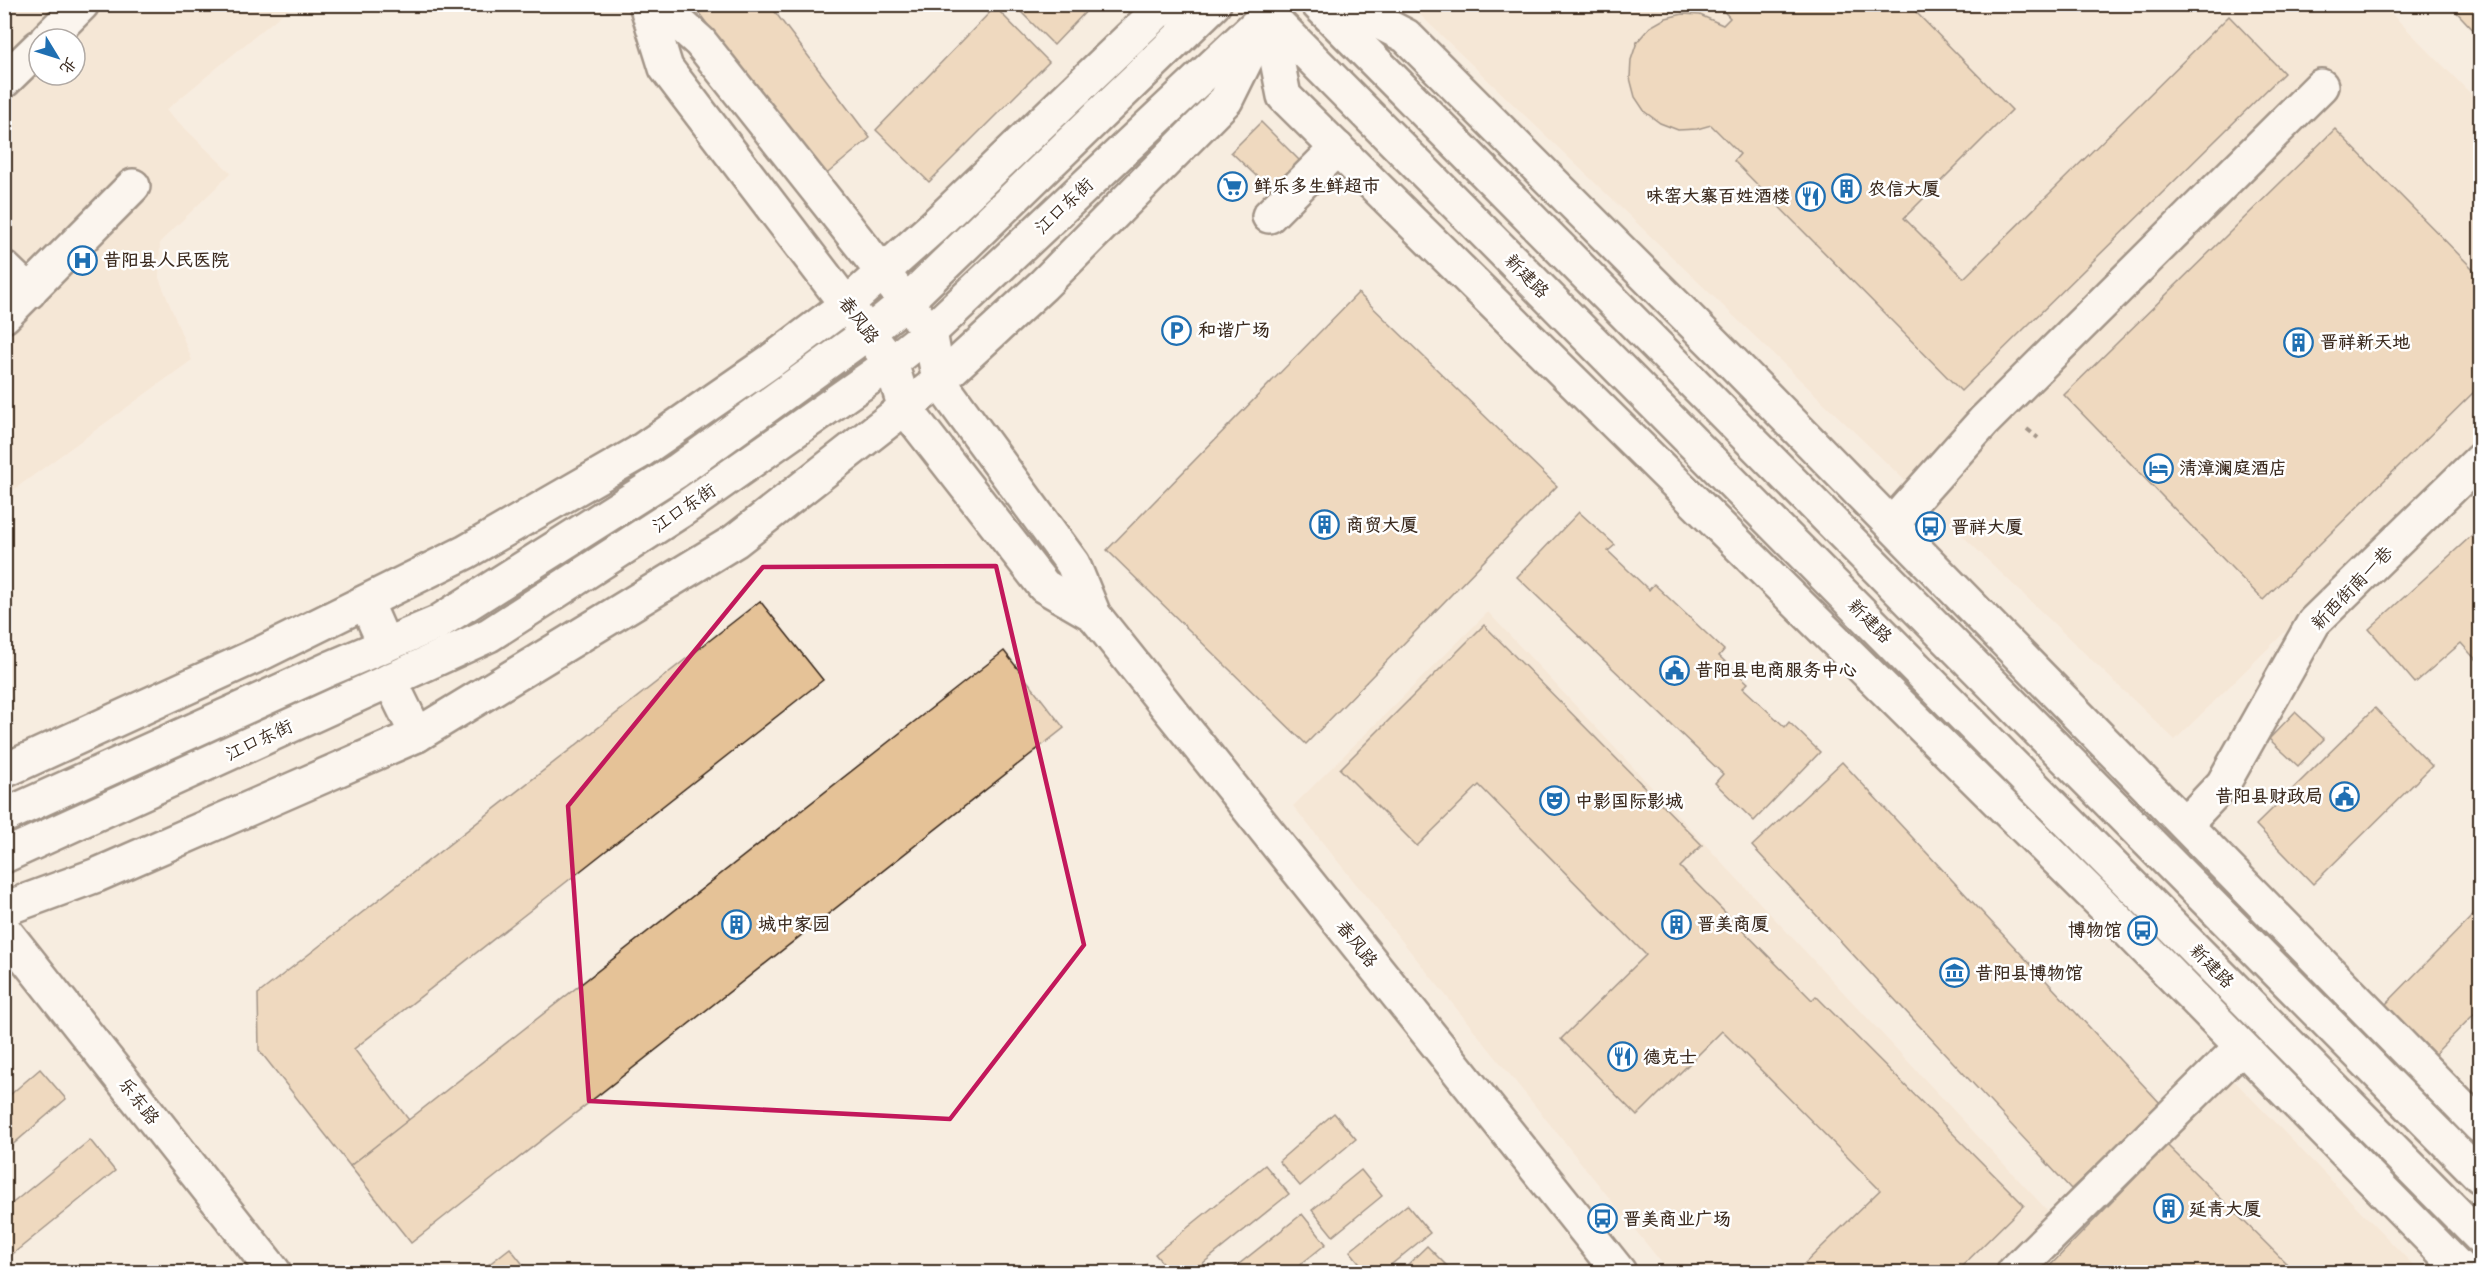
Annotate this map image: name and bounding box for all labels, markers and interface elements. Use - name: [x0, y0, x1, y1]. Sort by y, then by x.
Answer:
- north arrow: [27, 27, 87, 87]
- text: 北: [54, 53, 82, 79]
- supermarket icon: 鲜乐多生鲜超市: [1217, 170, 1249, 202]
- street label: 江口东街: [1029, 173, 1099, 240]
- building icon: 农信大厦: [1831, 173, 1863, 205]
- place label: 鲜乐多生鲜超市: [1254, 174, 1380, 199]
- place label: 农信大厦: [1868, 177, 1940, 202]
- restaurant icon: 味窑大寨百姓酒楼: [1795, 180, 1827, 212]
- place label: 味窑大寨百姓酒楼: [1646, 184, 1790, 209]
- hospital icon: 昔阳县人民医院: [66, 244, 98, 276]
- place label: 昔阳县人民医院: [103, 248, 229, 273]
- street label: 新建路: [1499, 248, 1555, 304]
- street label: 春风路: [832, 291, 885, 349]
- parking icon: 和谐广场: [1161, 314, 1193, 346]
- place label: 和谐广场: [1198, 318, 1270, 343]
- building icon: 晋祥新天地: [2283, 326, 2315, 358]
- place label: 晋祥新天地: [2320, 330, 2410, 355]
- hotel icon: 清漳澜庭酒店: [2142, 452, 2174, 484]
- place label: 清漳澜庭酒店: [2179, 456, 2287, 481]
- street label: 江口东街: [647, 478, 721, 539]
- building icon: 商贸大厦: [1309, 509, 1341, 541]
- bus stop icon: 晋祥大厦: [1914, 511, 1946, 543]
- place label: 商贸大厦: [1346, 513, 1418, 538]
- place label: 晋祥大厦: [1951, 515, 2023, 540]
- street label: 新西街南一巷: [2306, 541, 2399, 636]
- street label: 新建路: [1842, 593, 1898, 649]
- public building icon: 昔阳县电商服务中心: [1658, 654, 1690, 686]
- place label: 昔阳县电商服务中心: [1695, 658, 1857, 683]
- street label: 江口东街: [221, 714, 297, 767]
- public building icon: 昔阳县财政局: [2328, 780, 2360, 812]
- place label: 昔阳县财政局: [2215, 784, 2323, 809]
- theatre icon: 中影国际影城: [1538, 785, 1570, 817]
- place label: 中影国际影城: [1575, 789, 1683, 814]
- building icon: 城中家园: [721, 908, 753, 940]
- building icon: 晋美商厦: [1660, 908, 1692, 940]
- place label: 城中家园: [758, 912, 830, 937]
- place label: 晋美商厦: [1697, 912, 1769, 937]
- bus stop icon: 博物馆: [2127, 914, 2159, 946]
- street label: 春风路: [1330, 915, 1383, 973]
- place label: 博物馆: [2068, 918, 2122, 943]
- street label: 新建路: [2184, 938, 2240, 994]
- museum icon: 昔阳县博物馆: [1938, 957, 1970, 989]
- place label: 昔阳县博物馆: [1975, 961, 2083, 986]
- restaurant icon: 德克士: [1606, 1041, 1638, 1073]
- place label: 德克士: [1643, 1045, 1697, 1070]
- street label: 乐东路: [112, 1072, 165, 1130]
- building icon: 延青大厦: [2152, 1193, 2184, 1225]
- place label: 延青大厦: [2189, 1197, 2261, 1222]
- bus stop icon: 晋美商业广场: [1586, 1203, 1618, 1235]
- place label: 晋美商业广场: [1623, 1207, 1731, 1232]

